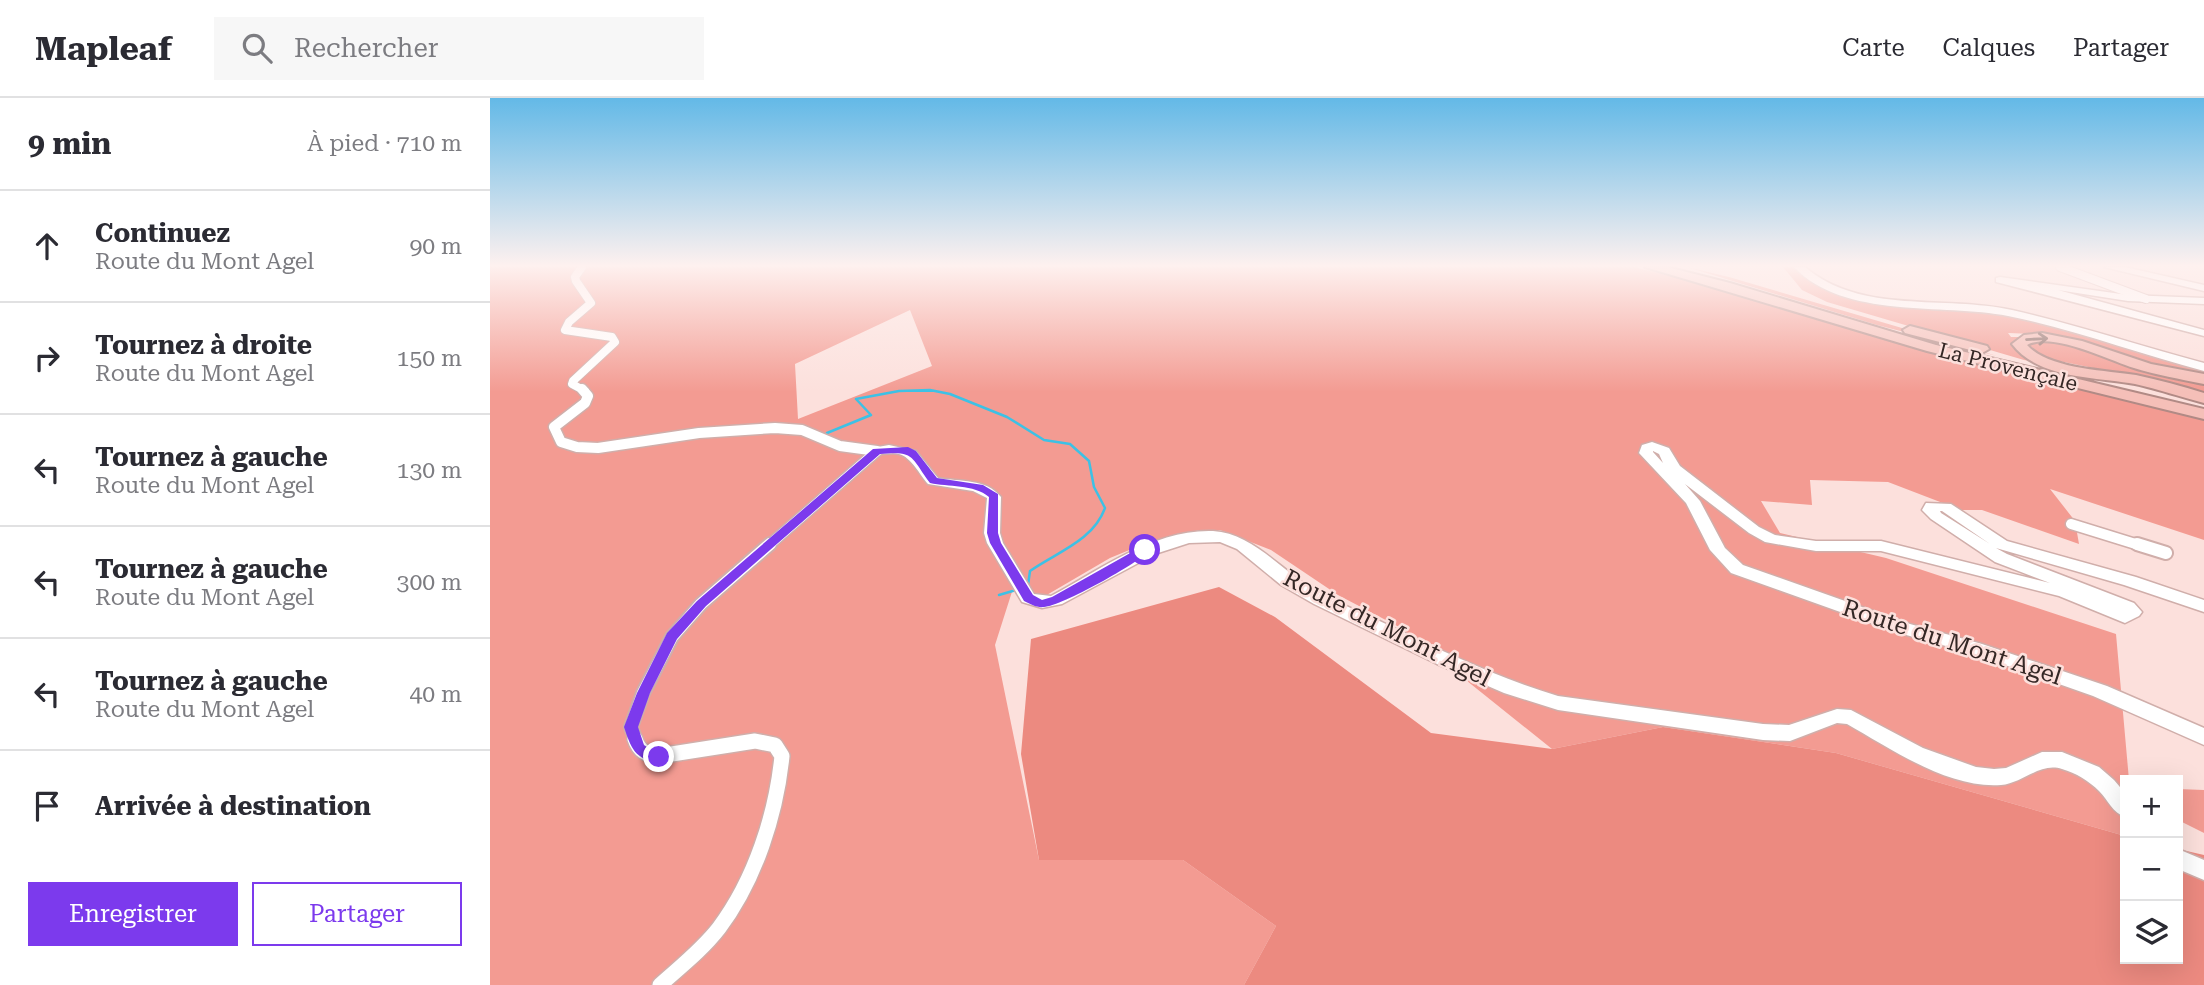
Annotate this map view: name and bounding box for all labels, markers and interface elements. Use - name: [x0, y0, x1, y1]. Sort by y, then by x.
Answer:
- search box: [214, 17, 704, 80]
- text: Mapleaf: [35, 29, 172, 68]
- icon: search: [238, 29, 276, 67]
- text: Rechercher: [294, 33, 438, 63]
- text: Carte: [1842, 34, 1905, 62]
- text: Calques: [1943, 34, 2035, 62]
- text: Partager: [2073, 34, 2169, 62]
- text: 9 min: [28, 126, 111, 161]
- text: À pied · 710 m: [307, 130, 462, 157]
- text: Continuez: [95, 218, 230, 248]
- icon: ahead: [28, 227, 66, 265]
- text: 90 m: [409, 233, 462, 260]
- text: Route du Mont Agel: [95, 248, 314, 275]
- text: Tournez à droite: [95, 330, 312, 360]
- one-way arrow: [2025, 332, 2047, 345]
- street label: La Provençale: [1936, 338, 2080, 396]
- icon: right: [28, 339, 66, 377]
- text: 150 m: [397, 345, 462, 372]
- text: Route du Mont Agel: [95, 360, 314, 387]
- text: Tournez à gauche: [95, 442, 328, 472]
- icon: left: [28, 451, 66, 489]
- text: 130 m: [397, 457, 462, 484]
- text: Route du Mont Agel: [95, 472, 314, 499]
- route start: [1129, 534, 1160, 565]
- text: Tournez à gauche: [95, 554, 328, 584]
- icon: left: [28, 563, 66, 601]
- street label: Route du Mont Agel: [1279, 564, 1495, 692]
- text: 300 m: [397, 569, 462, 596]
- text: Route du Mont Agel: [95, 584, 314, 611]
- street label: Route du Mont Agel: [1839, 593, 2065, 691]
- text: Tournez à gauche: [95, 666, 328, 696]
- icon: left: [28, 675, 66, 713]
- text: 40 m: [409, 681, 462, 708]
- text: Route du Mont Agel: [95, 696, 314, 723]
- route end: [643, 741, 674, 772]
- map controls: [2120, 775, 2183, 964]
- button: +: [2120, 775, 2183, 838]
- icon: arrive: [28, 787, 66, 825]
- text: Arrivée à destination: [95, 791, 371, 821]
- button: −: [2120, 838, 2183, 901]
- button: Enregistrer: [28, 882, 238, 946]
- button: Partager: [252, 882, 462, 946]
- button: layers: [2120, 901, 2183, 964]

